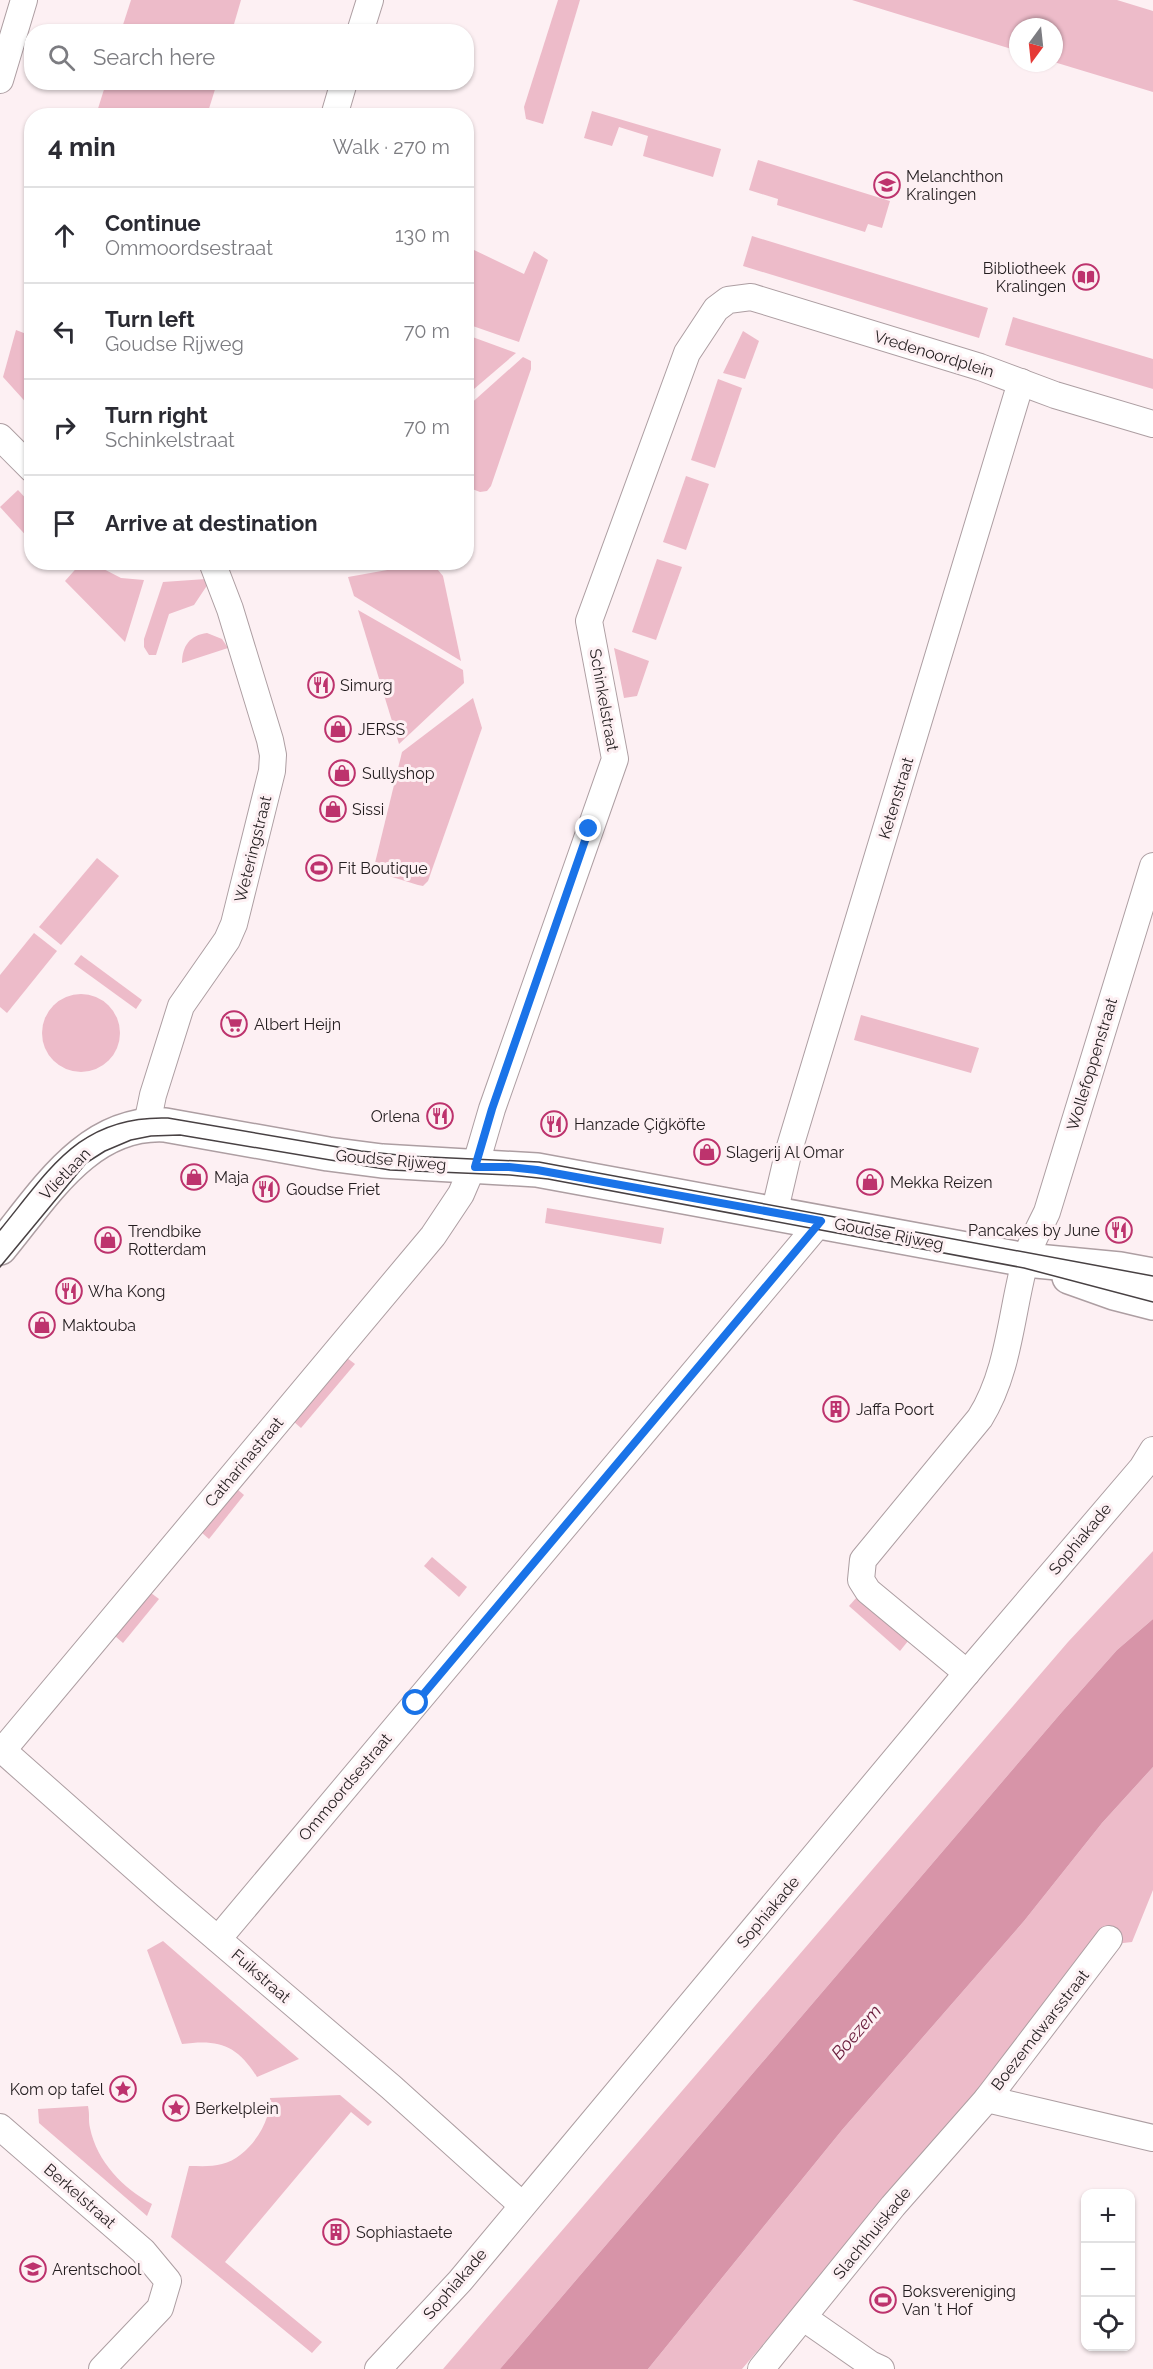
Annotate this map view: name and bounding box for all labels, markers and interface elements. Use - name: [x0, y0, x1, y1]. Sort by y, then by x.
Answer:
- north arrow: [1009, 18, 1063, 72]
- search box: [24, 24, 474, 90]
- icon: search: [45, 41, 78, 74]
- text: Search here: [93, 44, 215, 70]
- text: 4 min: [48, 132, 116, 162]
- text: Walk · 270 m: [332, 135, 450, 159]
- place label: Melanchthon Kralingen: [906, 167, 1003, 204]
- school or university icon: Melanchthon Kralingen: [872, 170, 902, 200]
- text: Continue: [105, 210, 201, 236]
- icon: ahead: [48, 219, 81, 252]
- text: 130 m: [395, 223, 450, 247]
- text: Ommoordsestraat: [105, 236, 273, 260]
- place label: Bibliotheek Kralingen: [983, 259, 1067, 296]
- library icon: Bibliotheek Kralingen: [1071, 262, 1101, 292]
- text: Turn left: [105, 306, 195, 332]
- icon: left: [48, 315, 81, 348]
- text: 70 m: [404, 319, 450, 343]
- street label: Vredenoordplein: [872, 327, 996, 381]
- text: Goudse Rijweg: [105, 332, 244, 356]
- text: Turn right: [105, 402, 208, 428]
- icon: right: [48, 411, 81, 444]
- text: 70 m: [404, 415, 450, 439]
- text: Schinkelstraat: [105, 428, 235, 452]
- icon: arrive: [48, 507, 81, 540]
- text: Arrive at destination: [105, 510, 318, 536]
- street label: Schinkelstraat: [586, 647, 622, 753]
- restaurant icon: Simurg: [306, 670, 336, 700]
- place label: Simurg: [340, 676, 393, 695]
- shop icon: JERSS: [323, 714, 353, 744]
- place label: JERSS: [358, 720, 406, 739]
- street label: Ketenstraat: [875, 754, 918, 841]
- shop icon: Sullyshop: [327, 758, 357, 788]
- place label: Sullyshop: [362, 764, 435, 783]
- street label: Weteringstraat: [231, 793, 276, 904]
- shop icon: Sissi: [318, 794, 348, 824]
- place label: Sissi: [352, 800, 384, 819]
- route end: [575, 815, 601, 841]
- sports icon: Fit Boutique: [304, 853, 334, 883]
- place label: Fit Boutique: [338, 859, 428, 878]
- street label: Wollefoppenstraat: [1063, 995, 1121, 1133]
- supermarket icon: Albert Heijn: [219, 1009, 249, 1039]
- place label: Albert Heijn: [254, 1015, 341, 1034]
- restaurant icon: Orlena: [425, 1101, 455, 1131]
- place label: Orlena: [371, 1107, 420, 1126]
- restaurant icon: Hanzade Çiğköfte: [539, 1109, 569, 1139]
- place label: Hanzade Çiğköfte: [574, 1115, 705, 1134]
- shop icon: Slagerij Al Omar: [692, 1137, 722, 1167]
- place label: Slagerij Al Omar: [726, 1143, 844, 1162]
- street label: Vlietlaan: [36, 1144, 94, 1204]
- street label: Goudse Rijweg: [335, 1146, 447, 1174]
- shop icon: Maja: [179, 1162, 209, 1192]
- shop icon: Mekka Reizen: [855, 1167, 885, 1197]
- place label: Maja: [214, 1168, 249, 1187]
- place label: Mekka Reizen: [890, 1173, 993, 1192]
- restaurant icon: Goudse Friet: [251, 1174, 281, 1204]
- place label: Goudse Friet: [286, 1180, 381, 1199]
- street label: Goudse Rijweg: [833, 1214, 945, 1254]
- restaurant icon: Pancakes by June: [1104, 1215, 1134, 1245]
- place label: Pancakes by June: [968, 1221, 1100, 1240]
- place label: Trendbike Rotterdam: [128, 1222, 206, 1259]
- shop icon: Trendbike Rotterdam: [93, 1225, 123, 1255]
- restaurant icon: Wha Kong: [54, 1276, 84, 1306]
- place label: Wha Kong: [88, 1282, 165, 1301]
- shop icon: Maktouba: [27, 1310, 57, 1340]
- place label: Maktouba: [62, 1316, 136, 1335]
- building icon: Jaffa Poort: [821, 1394, 851, 1424]
- place label: Jaffa Poort: [856, 1400, 935, 1419]
- street label: Catharinastraat: [201, 1413, 288, 1511]
- street label: Sophiakade: [1045, 1500, 1115, 1578]
- route start: [402, 1689, 428, 1715]
- street label: Ommoordsestraat: [295, 1729, 396, 1845]
- street label: Sophiakade: [733, 1873, 803, 1951]
- street label: Fuikstraat: [228, 1945, 295, 2007]
- street label: Boezemdwarsstraat: [987, 1966, 1093, 2094]
- water label: Boezem: [827, 2001, 885, 2063]
- place icon: Kom op tafel: [108, 2074, 138, 2104]
- place label: Kom op tafel: [10, 2080, 105, 2099]
- place icon: Berkelplein: [161, 2093, 191, 2123]
- place label: Berkelplein: [195, 2099, 279, 2118]
- street label: Berkelstraat: [40, 2160, 120, 2233]
- street label: Slachthuiskade: [829, 2183, 915, 2283]
- map controls: [1081, 2189, 1135, 2351]
- button: +: [1081, 2189, 1135, 2243]
- building icon: Sophiastaete: [321, 2217, 351, 2247]
- place label: Sophiastaete: [356, 2223, 452, 2242]
- button: −: [1081, 2243, 1135, 2297]
- street label: Sophiakade: [419, 2245, 491, 2323]
- school or university icon: Arentschool: [18, 2254, 48, 2284]
- place label: Arentschool: [52, 2260, 142, 2279]
- place label: Boksvereniging Van 't Hof: [902, 2282, 1016, 2319]
- sports icon: Boksvereniging Van 't Hof: [868, 2285, 898, 2315]
- button: locate: [1081, 2297, 1135, 2351]

